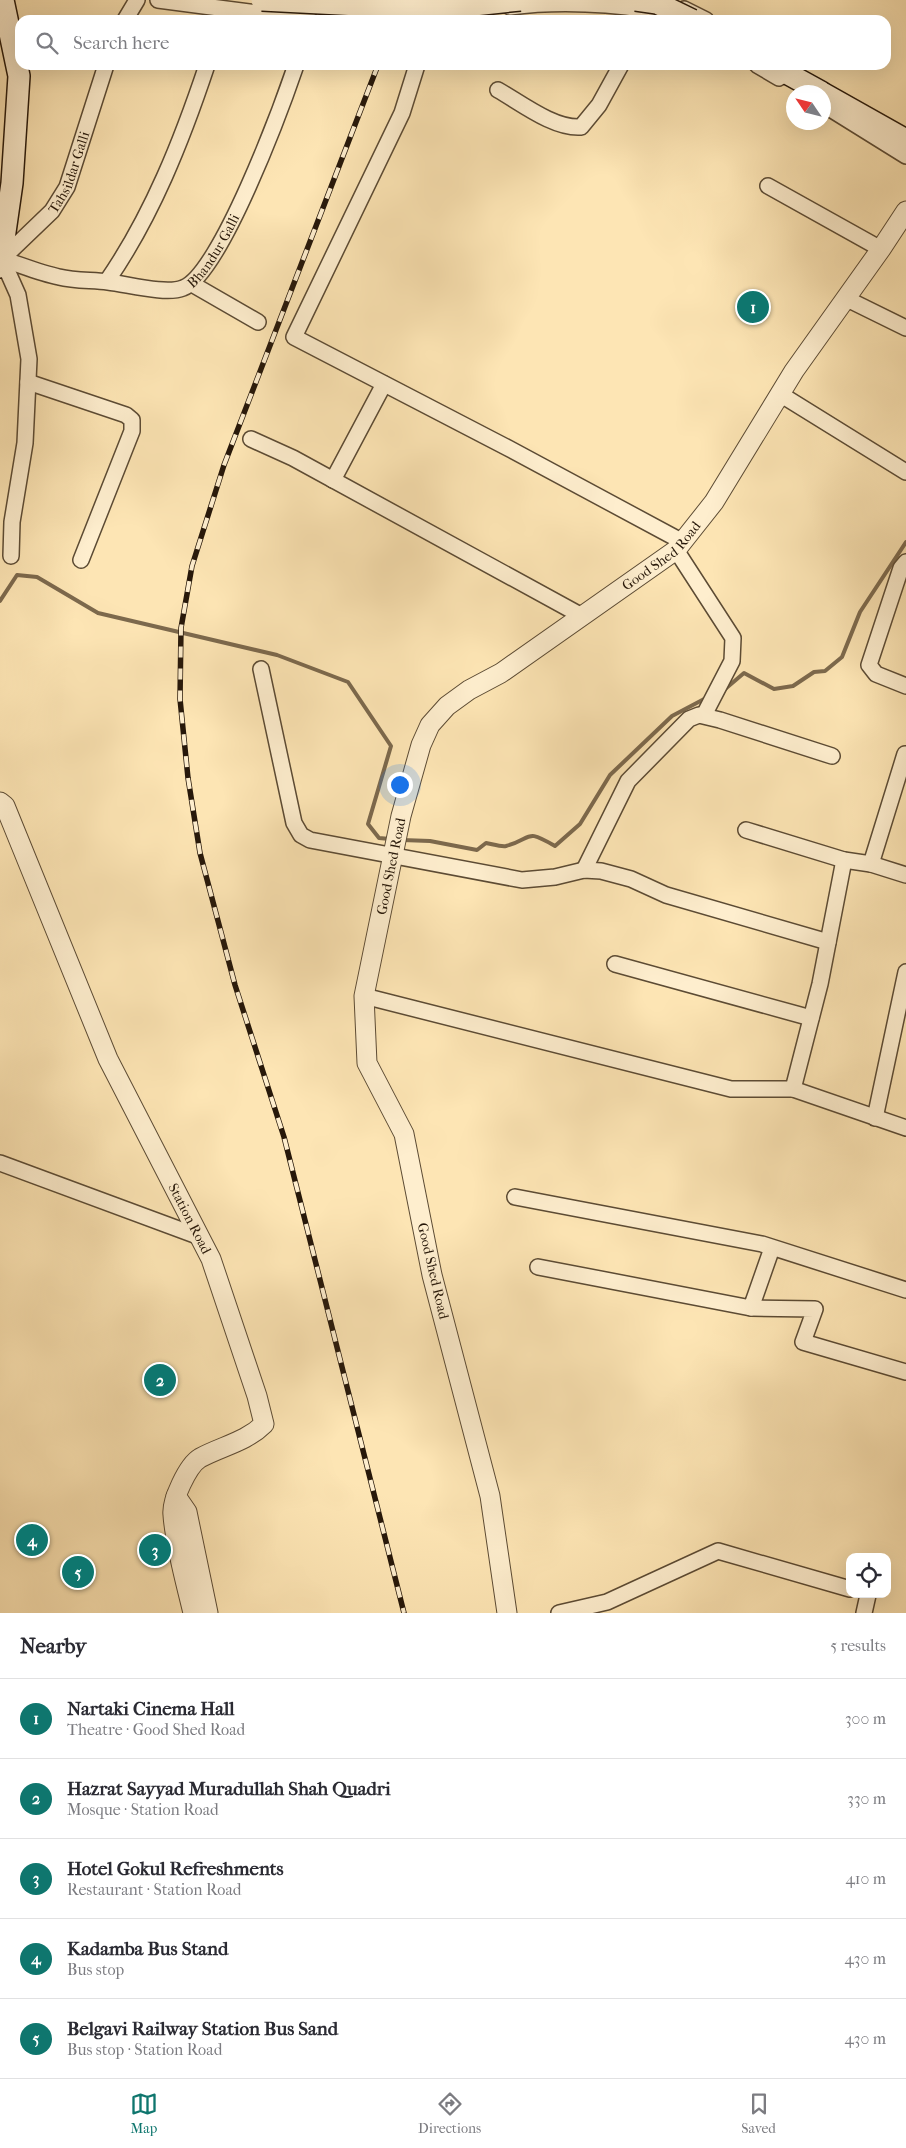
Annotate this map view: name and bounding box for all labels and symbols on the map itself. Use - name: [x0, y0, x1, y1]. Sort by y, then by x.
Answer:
- north arrow: [786, 85, 831, 130]
- street label: Tahsildar Galli: [44, 129, 93, 216]
- street label: Bhandur Galli: [183, 211, 243, 291]
- pin: 1: [737, 288, 769, 326]
- street label: Good Shed Road: [619, 517, 704, 594]
- your location: [387, 772, 413, 798]
- street label: Good Shed Road: [372, 816, 409, 916]
- street label: Station Road: [165, 1180, 216, 1257]
- street label: Good Shed Road: [414, 1221, 452, 1321]
- pin: 2: [144, 1361, 176, 1399]
- pin: 4: [16, 1521, 48, 1559]
- pin: 3: [139, 1531, 171, 1569]
- pin: 5: [62, 1553, 94, 1591]

